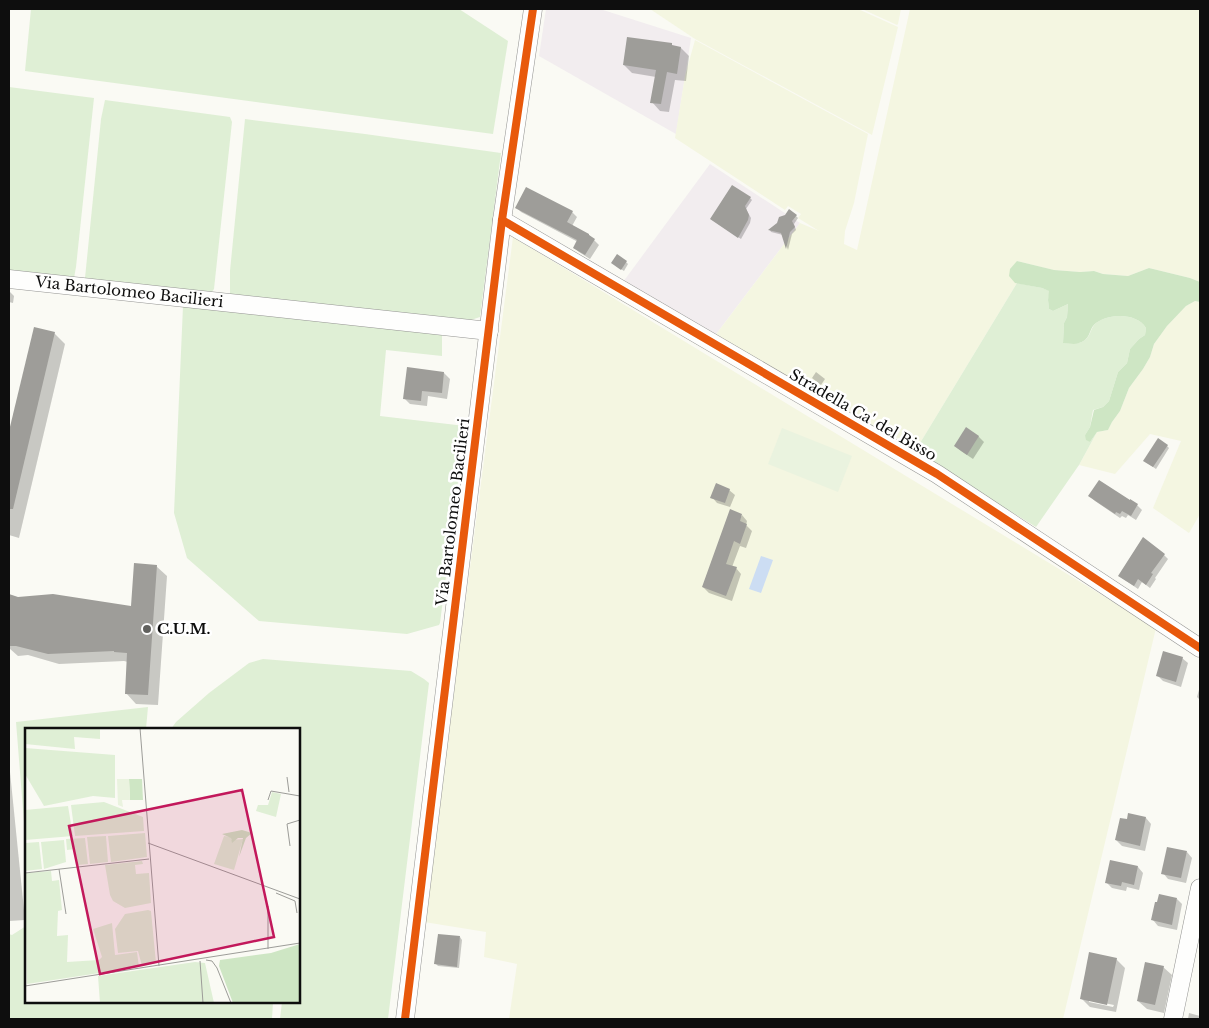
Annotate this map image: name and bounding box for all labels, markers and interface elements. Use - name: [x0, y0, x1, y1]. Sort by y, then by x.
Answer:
- street label: Via Bartolomeo Bacilieri: [33, 272, 224, 311]
- street label: Stradella Ca' del Bisso: [786, 365, 940, 465]
- street label: Via Bartolomeo Bacilieri: [431, 417, 473, 608]
- place label: C.U.M.: [157, 619, 211, 638]
- marker: C.U.M.: [141, 623, 153, 635]
- inset map: [25, 728, 300, 1003]

